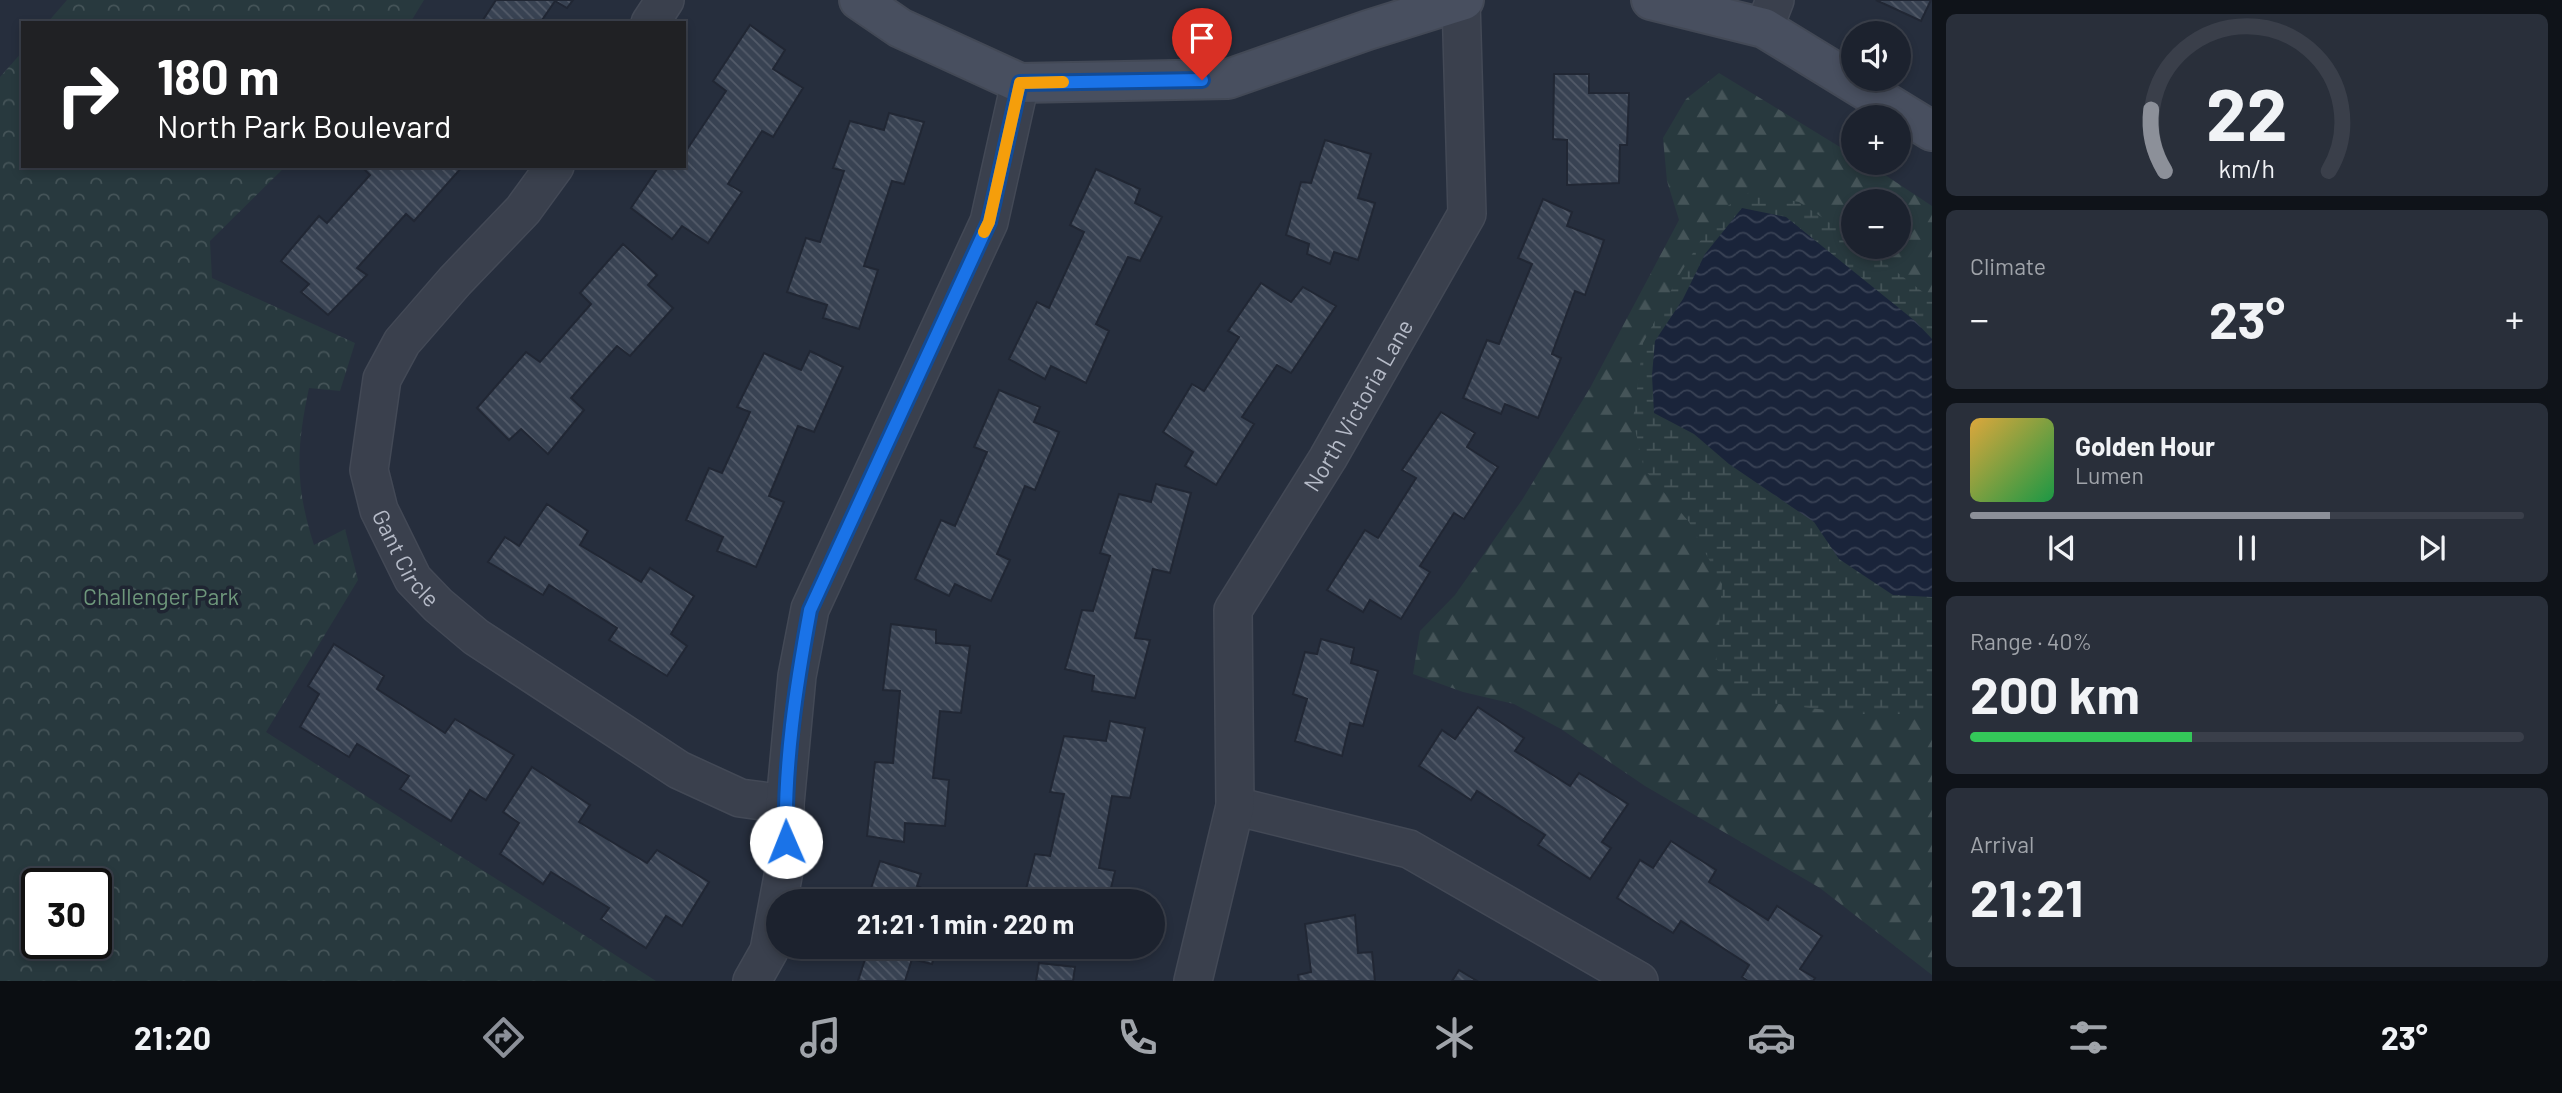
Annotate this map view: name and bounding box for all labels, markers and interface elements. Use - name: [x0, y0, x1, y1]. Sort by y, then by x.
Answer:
- pin: [1172, 8, 1232, 80]
- icon: arrive: [1183, 19, 1221, 57]
- map controls: [1841, 21, 1911, 259]
- button: sound: [1841, 21, 1911, 91]
- text: 180 m: [157, 46, 280, 105]
- icon: right: [42, 49, 133, 140]
- text: 22: [2206, 68, 2288, 156]
- button: +: [1841, 105, 1911, 175]
- text: North Park Boulevard: [157, 106, 452, 144]
- text: km/h: [2219, 153, 2275, 183]
- button: −: [1841, 189, 1911, 259]
- text: Climate: [1970, 252, 2046, 280]
- text: 23°: [2209, 287, 2285, 349]
- text: −: [1970, 295, 1989, 341]
- text: +: [2505, 295, 2524, 341]
- street label: North Victoria Lane: [1297, 314, 1418, 496]
- text: Golden Hour: [2075, 430, 2215, 461]
- text: Lumen: [2075, 461, 2144, 489]
- street label: Gant Circle: [367, 505, 446, 612]
- icon: previous: [2043, 529, 2081, 567]
- icon: pause: [2228, 529, 2266, 567]
- icon: next: [2413, 529, 2451, 567]
- park label: Challenger Park: [83, 582, 239, 610]
- text: Range · 40%: [1970, 627, 2092, 655]
- text: 200 km: [1970, 662, 2140, 724]
- position arrow: [749, 805, 823, 879]
- text: Arrival: [1970, 830, 2034, 858]
- text: 21:21: [1970, 865, 2083, 927]
- speed limit sign: 30: [21, 868, 112, 959]
- text: 21:21 · 1 min · 220 m: [857, 908, 1074, 939]
- icon: directions: [479, 1013, 528, 1062]
- icon: music: [796, 1013, 845, 1062]
- icon: phone: [1113, 1013, 1162, 1062]
- icon: climate: [1430, 1013, 1479, 1062]
- icon: car: [1747, 1013, 1796, 1062]
- icon: filters: [2064, 1013, 2113, 1062]
- text: 21:20: [134, 1018, 211, 1056]
- text: 23°: [2381, 1018, 2428, 1056]

